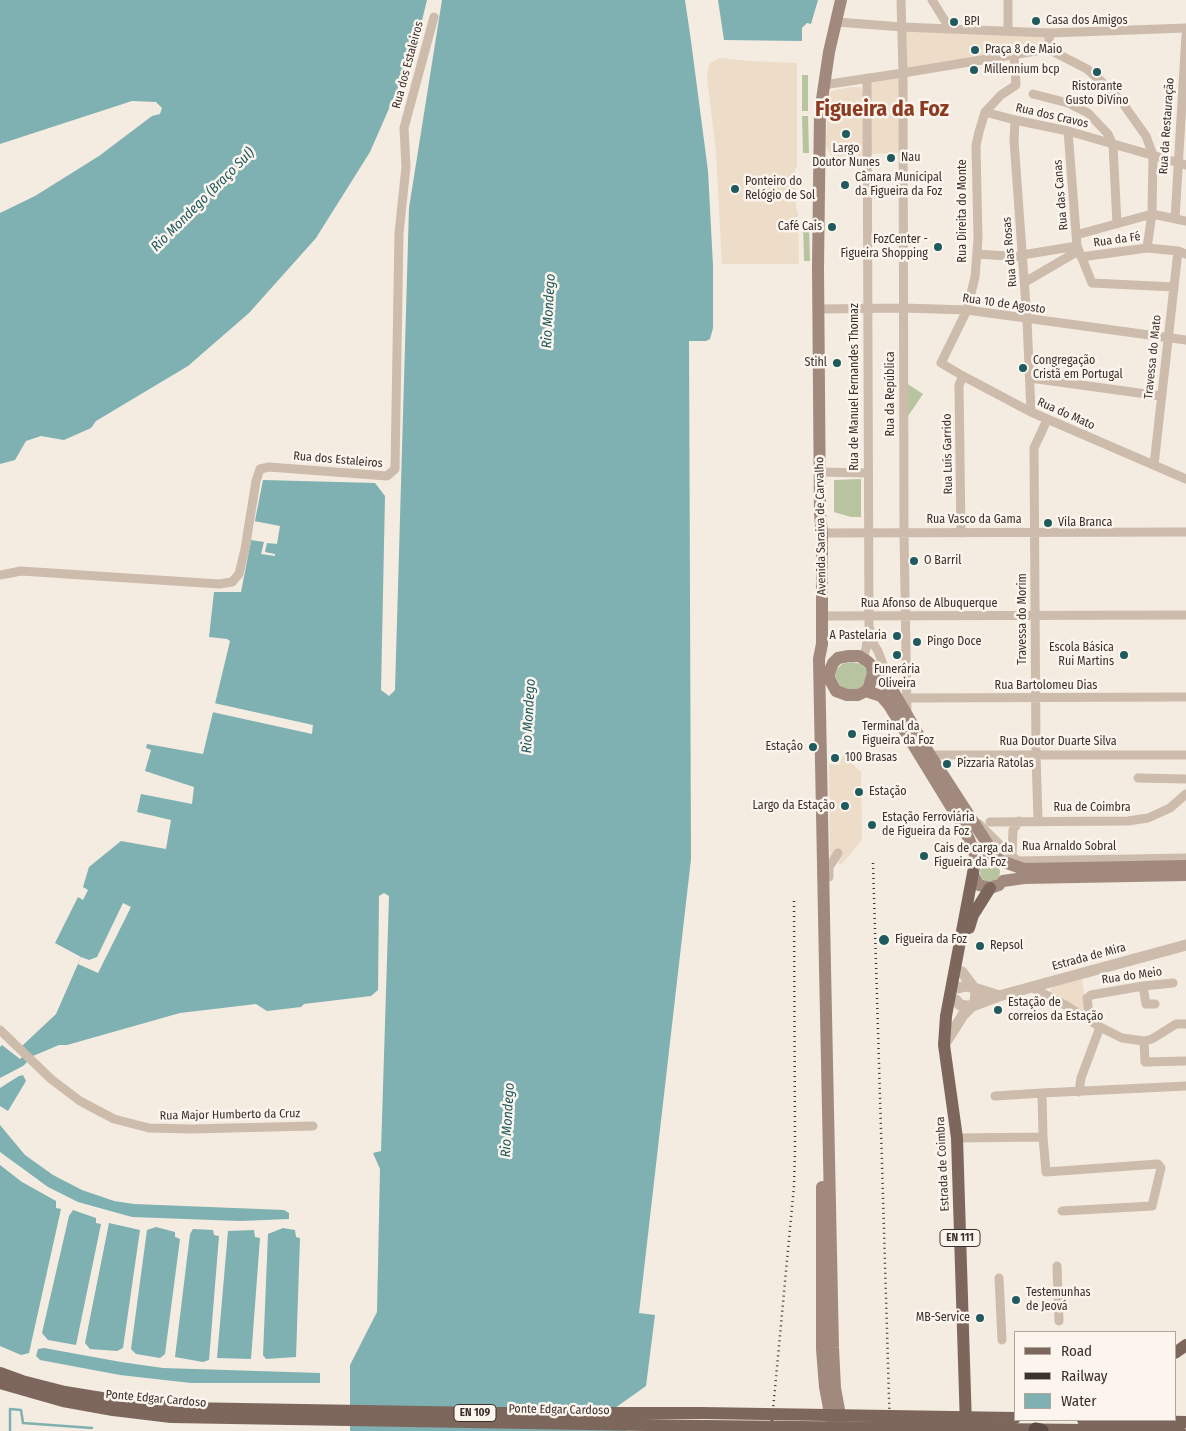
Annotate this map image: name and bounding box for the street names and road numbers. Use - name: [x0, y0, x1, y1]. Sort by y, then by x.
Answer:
- street label: Rua dos Estaleiros: [389, 20, 427, 110]
- street label: Rua da Restauração: [1156, 77, 1178, 175]
- street label: Rua dos Cravos: [1014, 101, 1090, 131]
- street label: Rua Direita do Monte: [956, 159, 970, 263]
- street label: Rua das Canas: [1051, 159, 1071, 231]
- street label: Rua das Rosas: [1000, 216, 1020, 288]
- street label: Rua da Fé: [1093, 230, 1141, 250]
- street label: Rua 10 de Agosto: [962, 291, 1046, 317]
- street label: Rua de Manuel Fernandes Thomaz: [848, 303, 862, 471]
- street label: Travessa do Mato: [1141, 314, 1165, 400]
- street label: Rua da República: [884, 351, 898, 437]
- street label: Rua do Mato: [1035, 395, 1097, 433]
- street label: Rua Luís Garrido: [940, 413, 956, 495]
- street label: Rua dos Estaleiros: [293, 449, 383, 471]
- street label: Avenida Saraiva de Carvalho: [813, 457, 829, 595]
- street label: Rua Vasco da Gama: [926, 513, 1022, 527]
- street label: Travessa do Morim: [1016, 573, 1030, 665]
- street label: Rua Afonso de Albuquerque: [861, 597, 997, 611]
- street label: Rua Bartolomeu Dias: [995, 679, 1097, 693]
- street label: Rua Doutor Duarte Silva: [999, 735, 1117, 749]
- street label: Rua de Coimbra: [1053, 801, 1131, 815]
- street label: Rua Arnaldo Sobral: [1022, 840, 1116, 854]
- street label: Estrada de Mira: [1050, 940, 1128, 974]
- street label: Rua do Meio: [1101, 965, 1163, 987]
- street label: Rua Major Humberto da Cruz: [160, 1107, 300, 1123]
- street label: Estrada de Coimbra: [933, 1116, 953, 1212]
- road number: EN 111: [940, 1230, 980, 1246]
- street label: Ponte Edgar Cardoso: [105, 1387, 207, 1411]
- street label: Ponte Edgar Cardoso: [508, 1402, 610, 1418]
- road number: EN 109: [454, 1405, 496, 1422]

